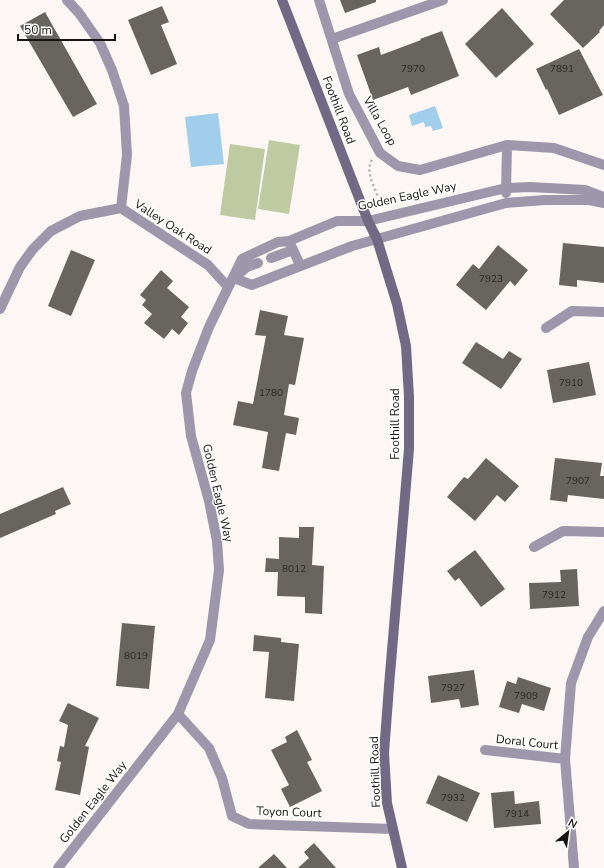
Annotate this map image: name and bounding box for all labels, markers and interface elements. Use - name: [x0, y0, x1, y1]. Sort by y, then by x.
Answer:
- scale bar: [18, 16, 115, 42]
- text: 50 m: [24, 22, 52, 38]
- house number: 7970: [401, 62, 425, 76]
- house number: 7891: [550, 62, 574, 76]
- street label: Foothill Road: [319, 74, 359, 146]
- street label: Villa Loop: [359, 93, 401, 149]
- street label: Golden Eagle Way: [356, 178, 459, 214]
- street label: Valley Oak Road: [130, 195, 215, 258]
- house number: 7923: [479, 272, 503, 286]
- house number: 7910: [559, 376, 583, 390]
- house number: 1780: [259, 386, 283, 400]
- street label: Foothill Road: [387, 388, 403, 460]
- street label: Golden Eagle Way: [199, 442, 237, 545]
- house number: 7907: [566, 474, 590, 488]
- house number: 8012: [282, 562, 306, 576]
- house number: 7912: [542, 588, 566, 602]
- house number: 8019: [124, 649, 148, 663]
- house number: 7927: [441, 681, 465, 695]
- house number: 7909: [514, 689, 538, 703]
- street label: Doral Court: [495, 731, 560, 753]
- street label: Foothill Road: [366, 736, 384, 808]
- street label: Golden Eagle Way: [56, 757, 131, 846]
- house number: 7932: [441, 791, 465, 805]
- street label: Toyon Court: [256, 803, 323, 821]
- house number: 7914: [505, 807, 529, 821]
- north arrow: [548, 812, 588, 852]
- text: N: [565, 815, 580, 832]

